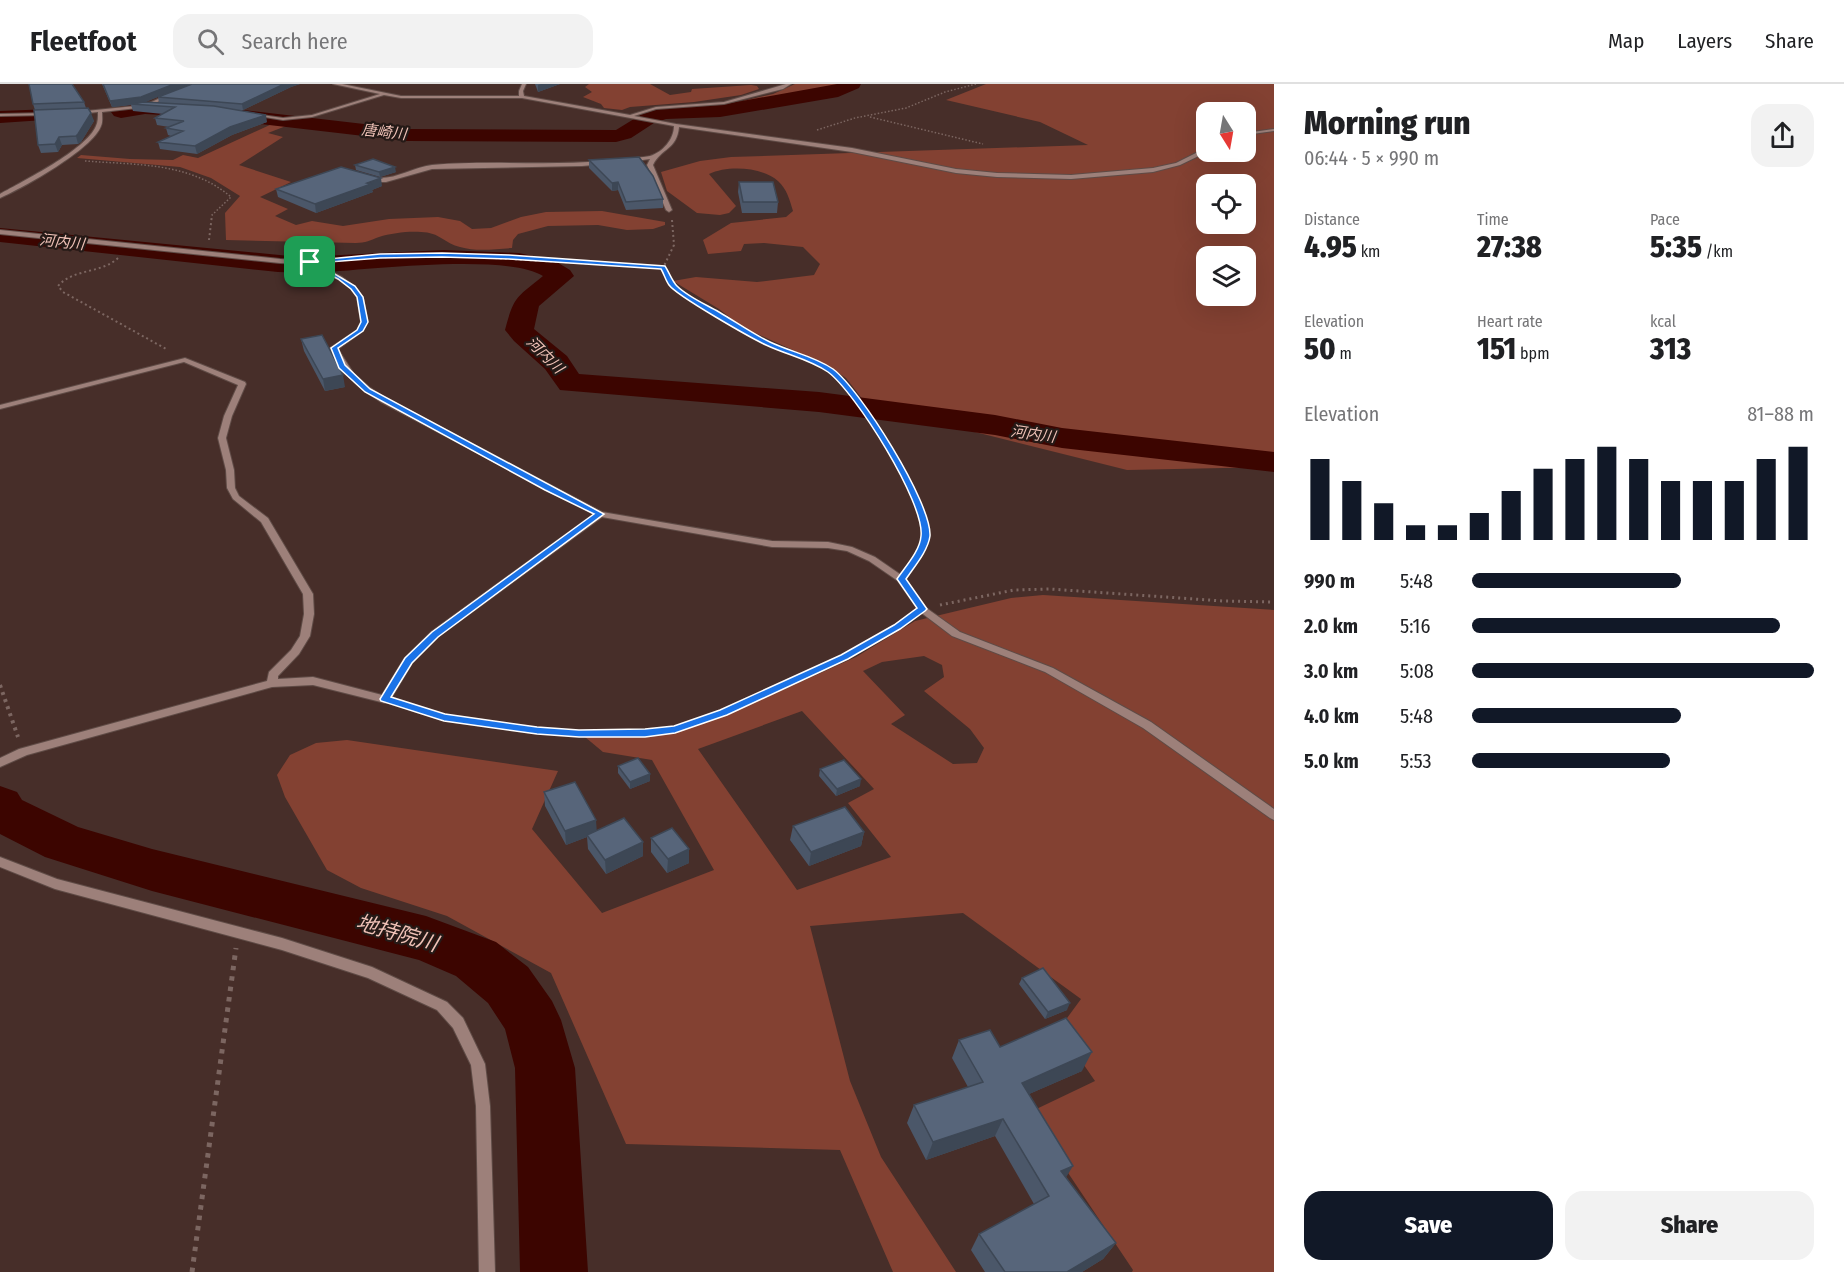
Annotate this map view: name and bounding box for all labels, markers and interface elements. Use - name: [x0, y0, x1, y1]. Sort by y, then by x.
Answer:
- search box: [173, 14, 593, 68]
- text: Fleetfoot: [30, 25, 137, 58]
- icon: search: [194, 25, 227, 58]
- text: Search here: [242, 28, 348, 55]
- text: Map: [1608, 28, 1644, 54]
- text: Layers: [1677, 28, 1732, 54]
- text: Share: [1765, 28, 1814, 54]
- north arrow: [1196, 102, 1256, 162]
- map controls: [1196, 102, 1256, 306]
- text: Morning run: [1304, 103, 1471, 143]
- button: share: [1751, 104, 1814, 167]
- water label: 唐崎川: [361, 121, 409, 144]
- text: 06:44 · 5 × 990 m: [1304, 146, 1439, 170]
- button: locate: [1196, 174, 1256, 234]
- text: Distance: [1304, 210, 1360, 229]
- text: Time: [1477, 210, 1509, 229]
- text: Pace: [1650, 210, 1680, 229]
- text: 4.95: [1304, 229, 1357, 265]
- text: 27:38: [1477, 229, 1542, 265]
- text: 5:35: [1650, 229, 1702, 265]
- water label: 河内川: [39, 231, 87, 254]
- pin: [284, 236, 335, 287]
- text: km: [1357, 242, 1380, 261]
- text: /km: [1702, 242, 1733, 261]
- icon: arrive: [293, 245, 326, 278]
- button: layers: [1196, 246, 1256, 306]
- text: Elevation: [1304, 312, 1364, 331]
- text: Heart rate: [1477, 312, 1543, 331]
- text: kcal: [1650, 312, 1676, 331]
- text: 50: [1304, 331, 1336, 367]
- text: 151: [1477, 331, 1516, 367]
- text: 313: [1650, 331, 1691, 367]
- water label: 河内川: [523, 333, 569, 379]
- text: m: [1336, 344, 1352, 363]
- text: bpm: [1516, 344, 1549, 363]
- text: Elevation: [1304, 402, 1379, 426]
- text: 81–88 m: [1747, 402, 1814, 426]
- water label: 河内川: [1009, 422, 1059, 446]
- text: 990 m: [1304, 569, 1355, 593]
- text: 5:48: [1400, 569, 1433, 593]
- text: 2.0 km: [1304, 614, 1358, 638]
- text: 5:16: [1400, 614, 1430, 638]
- text: 3.0 km: [1304, 659, 1358, 683]
- text: 5:08: [1400, 659, 1434, 683]
- text: 4.0 km: [1304, 704, 1359, 728]
- text: 5:48: [1400, 704, 1433, 728]
- text: 5.0 km: [1304, 749, 1359, 773]
- text: 5:53: [1400, 749, 1432, 773]
- water label: 地持院川: [353, 909, 443, 958]
- button: Save: [1304, 1191, 1553, 1260]
- button: Share: [1565, 1191, 1814, 1260]

